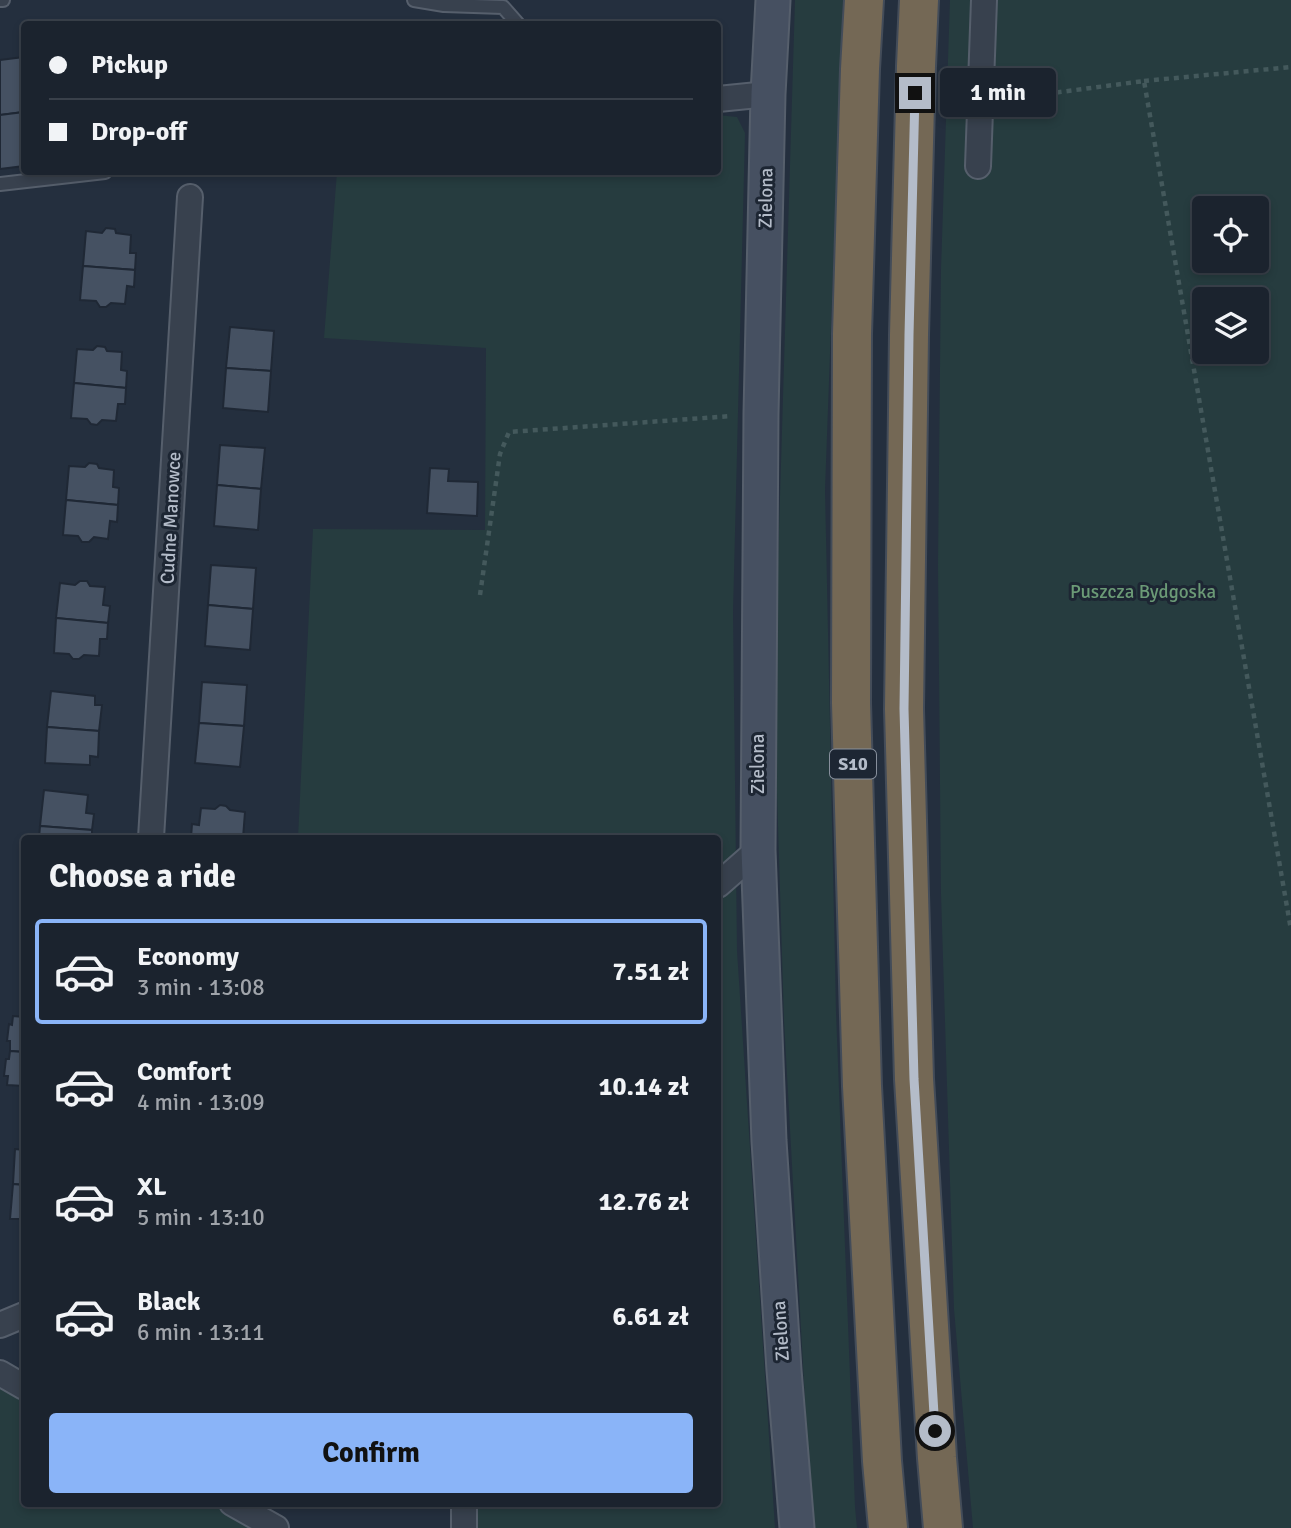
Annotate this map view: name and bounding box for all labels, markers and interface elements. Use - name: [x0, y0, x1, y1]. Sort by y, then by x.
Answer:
- text: Pickup: [91, 49, 168, 81]
- callout: 1 min: [940, 68, 1055, 118]
- route end: [899, 77, 931, 109]
- text: 1 min: [970, 78, 1026, 107]
- text: Drop-off: [91, 116, 187, 148]
- street label: Zielona: [753, 167, 779, 229]
- map controls: [1192, 196, 1269, 364]
- button: locate: [1192, 196, 1269, 273]
- button: layers: [1192, 287, 1269, 364]
- street label: Cudne Manowce: [156, 451, 186, 585]
- park label: Puszcza Bydgoska: [1070, 580, 1216, 604]
- street label: Zielona: [746, 734, 770, 794]
- road number: S10: [830, 750, 876, 778]
- text: Choose a ride: [49, 857, 236, 896]
- icon: car: [53, 940, 116, 1003]
- text: Economy: [137, 941, 239, 973]
- text: 7.51 zł: [613, 956, 689, 988]
- text: 3 min · 13:08: [137, 973, 265, 1002]
- icon: car: [53, 1055, 116, 1118]
- text: Comfort: [137, 1056, 231, 1088]
- text: 10.14 zł: [598, 1071, 689, 1103]
- text: 4 min · 13:09: [137, 1088, 265, 1117]
- icon: car: [53, 1170, 116, 1233]
- text: XL: [137, 1171, 167, 1203]
- text: 12.76 zł: [598, 1186, 689, 1218]
- text: 5 min · 13:10: [137, 1203, 265, 1232]
- icon: car: [53, 1285, 116, 1348]
- text: Black: [137, 1286, 200, 1318]
- street label: Zielona: [767, 1300, 795, 1362]
- text: 6.61 zł: [613, 1301, 689, 1333]
- text: 6 min · 13:11: [137, 1318, 265, 1347]
- button: Confirm: [49, 1413, 693, 1493]
- route start: [919, 1415, 951, 1447]

